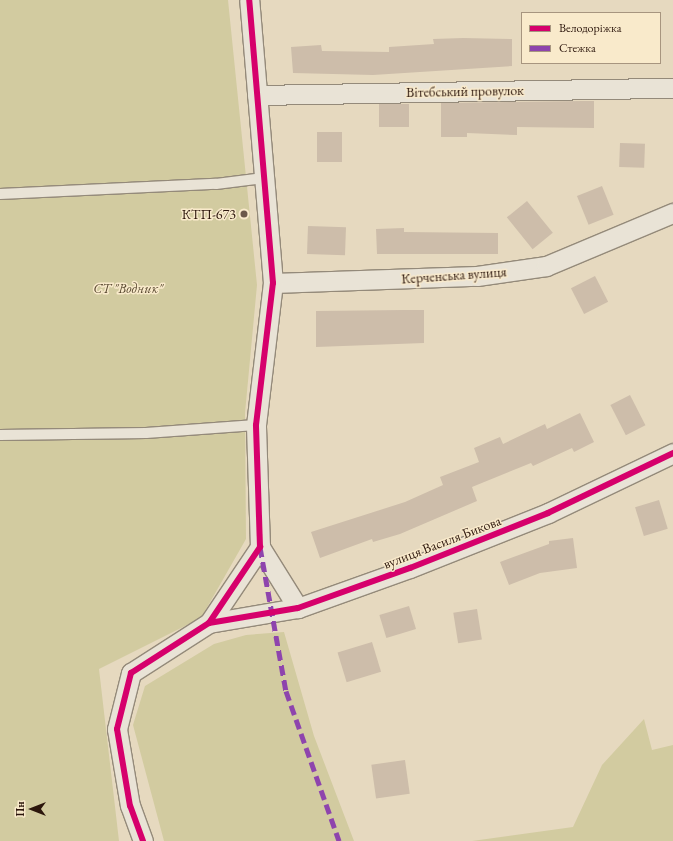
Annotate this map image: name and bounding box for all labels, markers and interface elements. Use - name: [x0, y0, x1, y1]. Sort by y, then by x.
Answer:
- legend: [521, 12, 661, 64]
- text: Велодоріжка: [559, 20, 621, 36]
- text: Стежка: [559, 40, 596, 56]
- street label: Вітебський провулок: [406, 82, 524, 100]
- place label: КТП-673: [182, 206, 236, 222]
- marker: КТП-673: [239, 209, 249, 219]
- street label: Керченська вулиця: [401, 263, 507, 287]
- park label: СТ "Водник": [93, 280, 163, 296]
- street label: вулиця Василя Бикова: [381, 512, 503, 572]
- north arrow: [12, 789, 52, 829]
- text: Пн: [13, 801, 27, 817]

